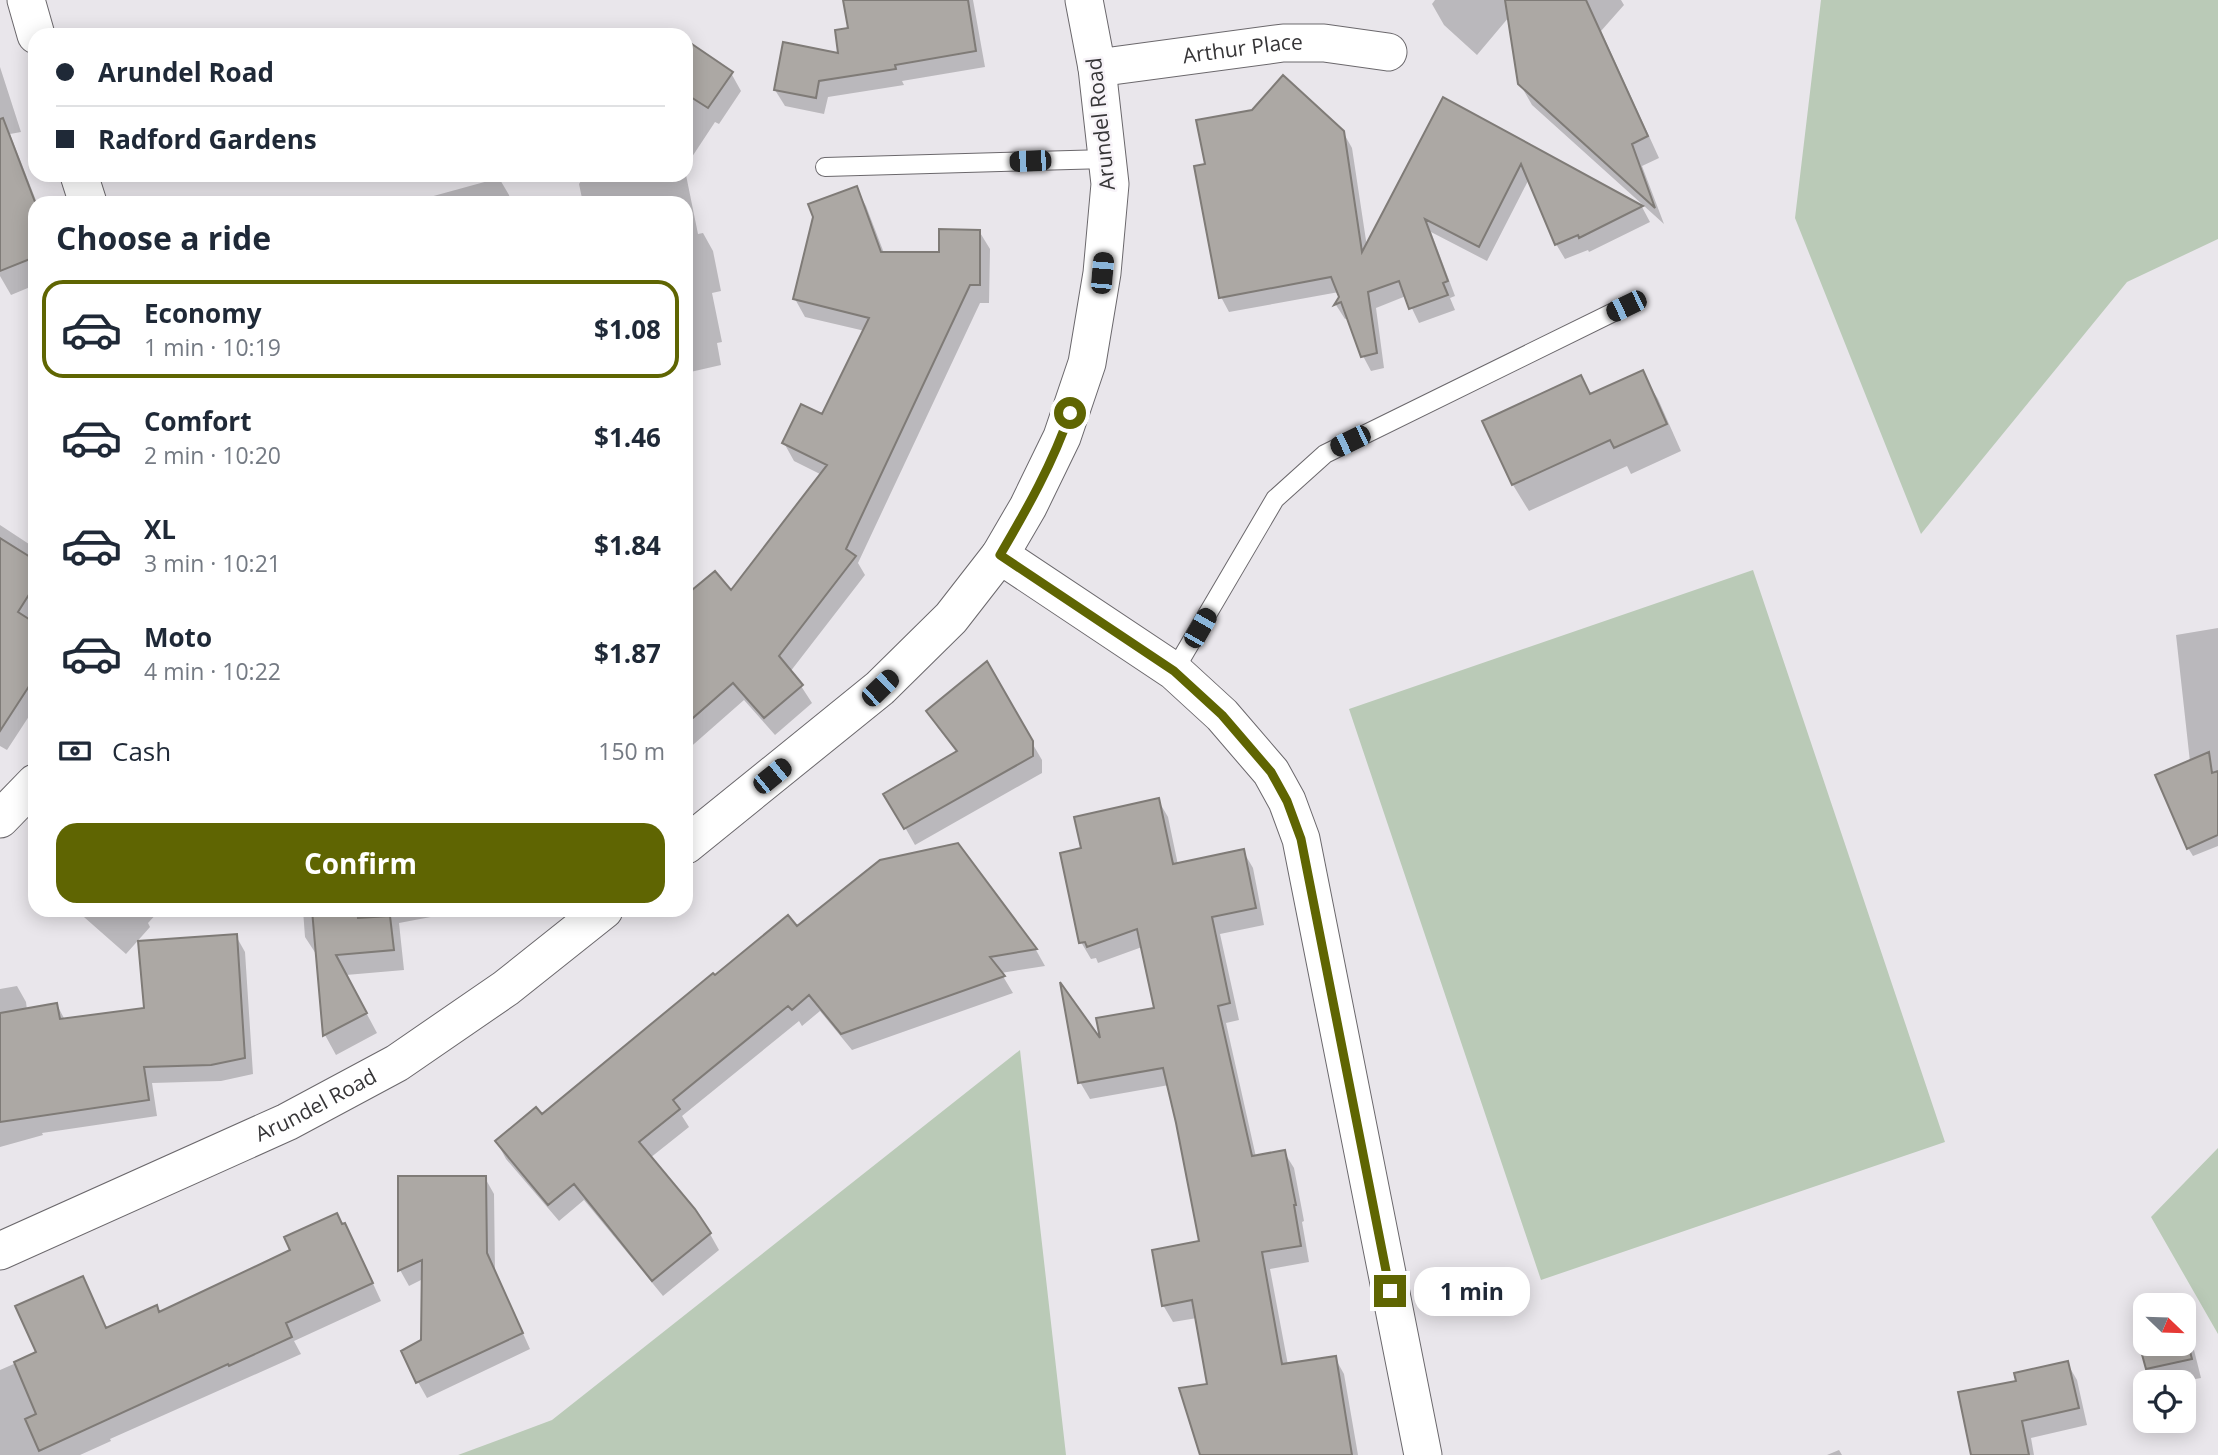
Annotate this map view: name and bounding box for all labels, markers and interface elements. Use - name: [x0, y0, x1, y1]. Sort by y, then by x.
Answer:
- street label: Arthur Place: [1181, 28, 1303, 69]
- text: Arundel Road: [98, 54, 274, 90]
- street label: Arundel Road: [1079, 56, 1121, 192]
- text: Radford Gardens: [98, 121, 317, 157]
- car: [1009, 150, 1052, 172]
- text: Choose a ride: [56, 216, 271, 259]
- car: [1090, 251, 1115, 295]
- car: [1603, 287, 1650, 325]
- text: Economy: [144, 295, 262, 331]
- icon: car: [60, 298, 123, 361]
- text: $1.08: [594, 311, 661, 347]
- text: 1 min · 10:19: [144, 331, 281, 363]
- route start: [1054, 397, 1086, 429]
- text: Comfort: [144, 403, 251, 439]
- icon: car: [60, 406, 123, 469]
- text: $1.46: [594, 419, 661, 455]
- car: [1327, 422, 1374, 460]
- text: 2 min · 10:20: [144, 439, 281, 471]
- text: XL: [144, 511, 176, 547]
- icon: car: [60, 514, 123, 577]
- text: $1.84: [594, 527, 661, 563]
- text: 3 min · 10:21: [144, 547, 281, 579]
- car: [1181, 605, 1220, 651]
- text: Moto: [144, 619, 212, 655]
- icon: car: [60, 622, 123, 685]
- text: $1.87: [594, 635, 661, 671]
- text: 4 min · 10:22: [144, 655, 281, 687]
- car: [858, 666, 903, 710]
- icon: cash: [56, 732, 94, 770]
- text: Cash: [112, 733, 171, 769]
- text: 150 m: [598, 735, 665, 767]
- car: [750, 755, 795, 797]
- button: Confirm: [56, 823, 665, 903]
- street label: Arundel Road: [250, 1062, 381, 1147]
- callout: 1 min: [1414, 1266, 1530, 1316]
- route end: [1374, 1275, 1406, 1307]
- text: 1 min: [1440, 1275, 1504, 1307]
- north arrow: [2133, 1293, 2196, 1356]
- map controls: [2133, 1293, 2196, 1433]
- button: locate: [2133, 1370, 2196, 1433]

